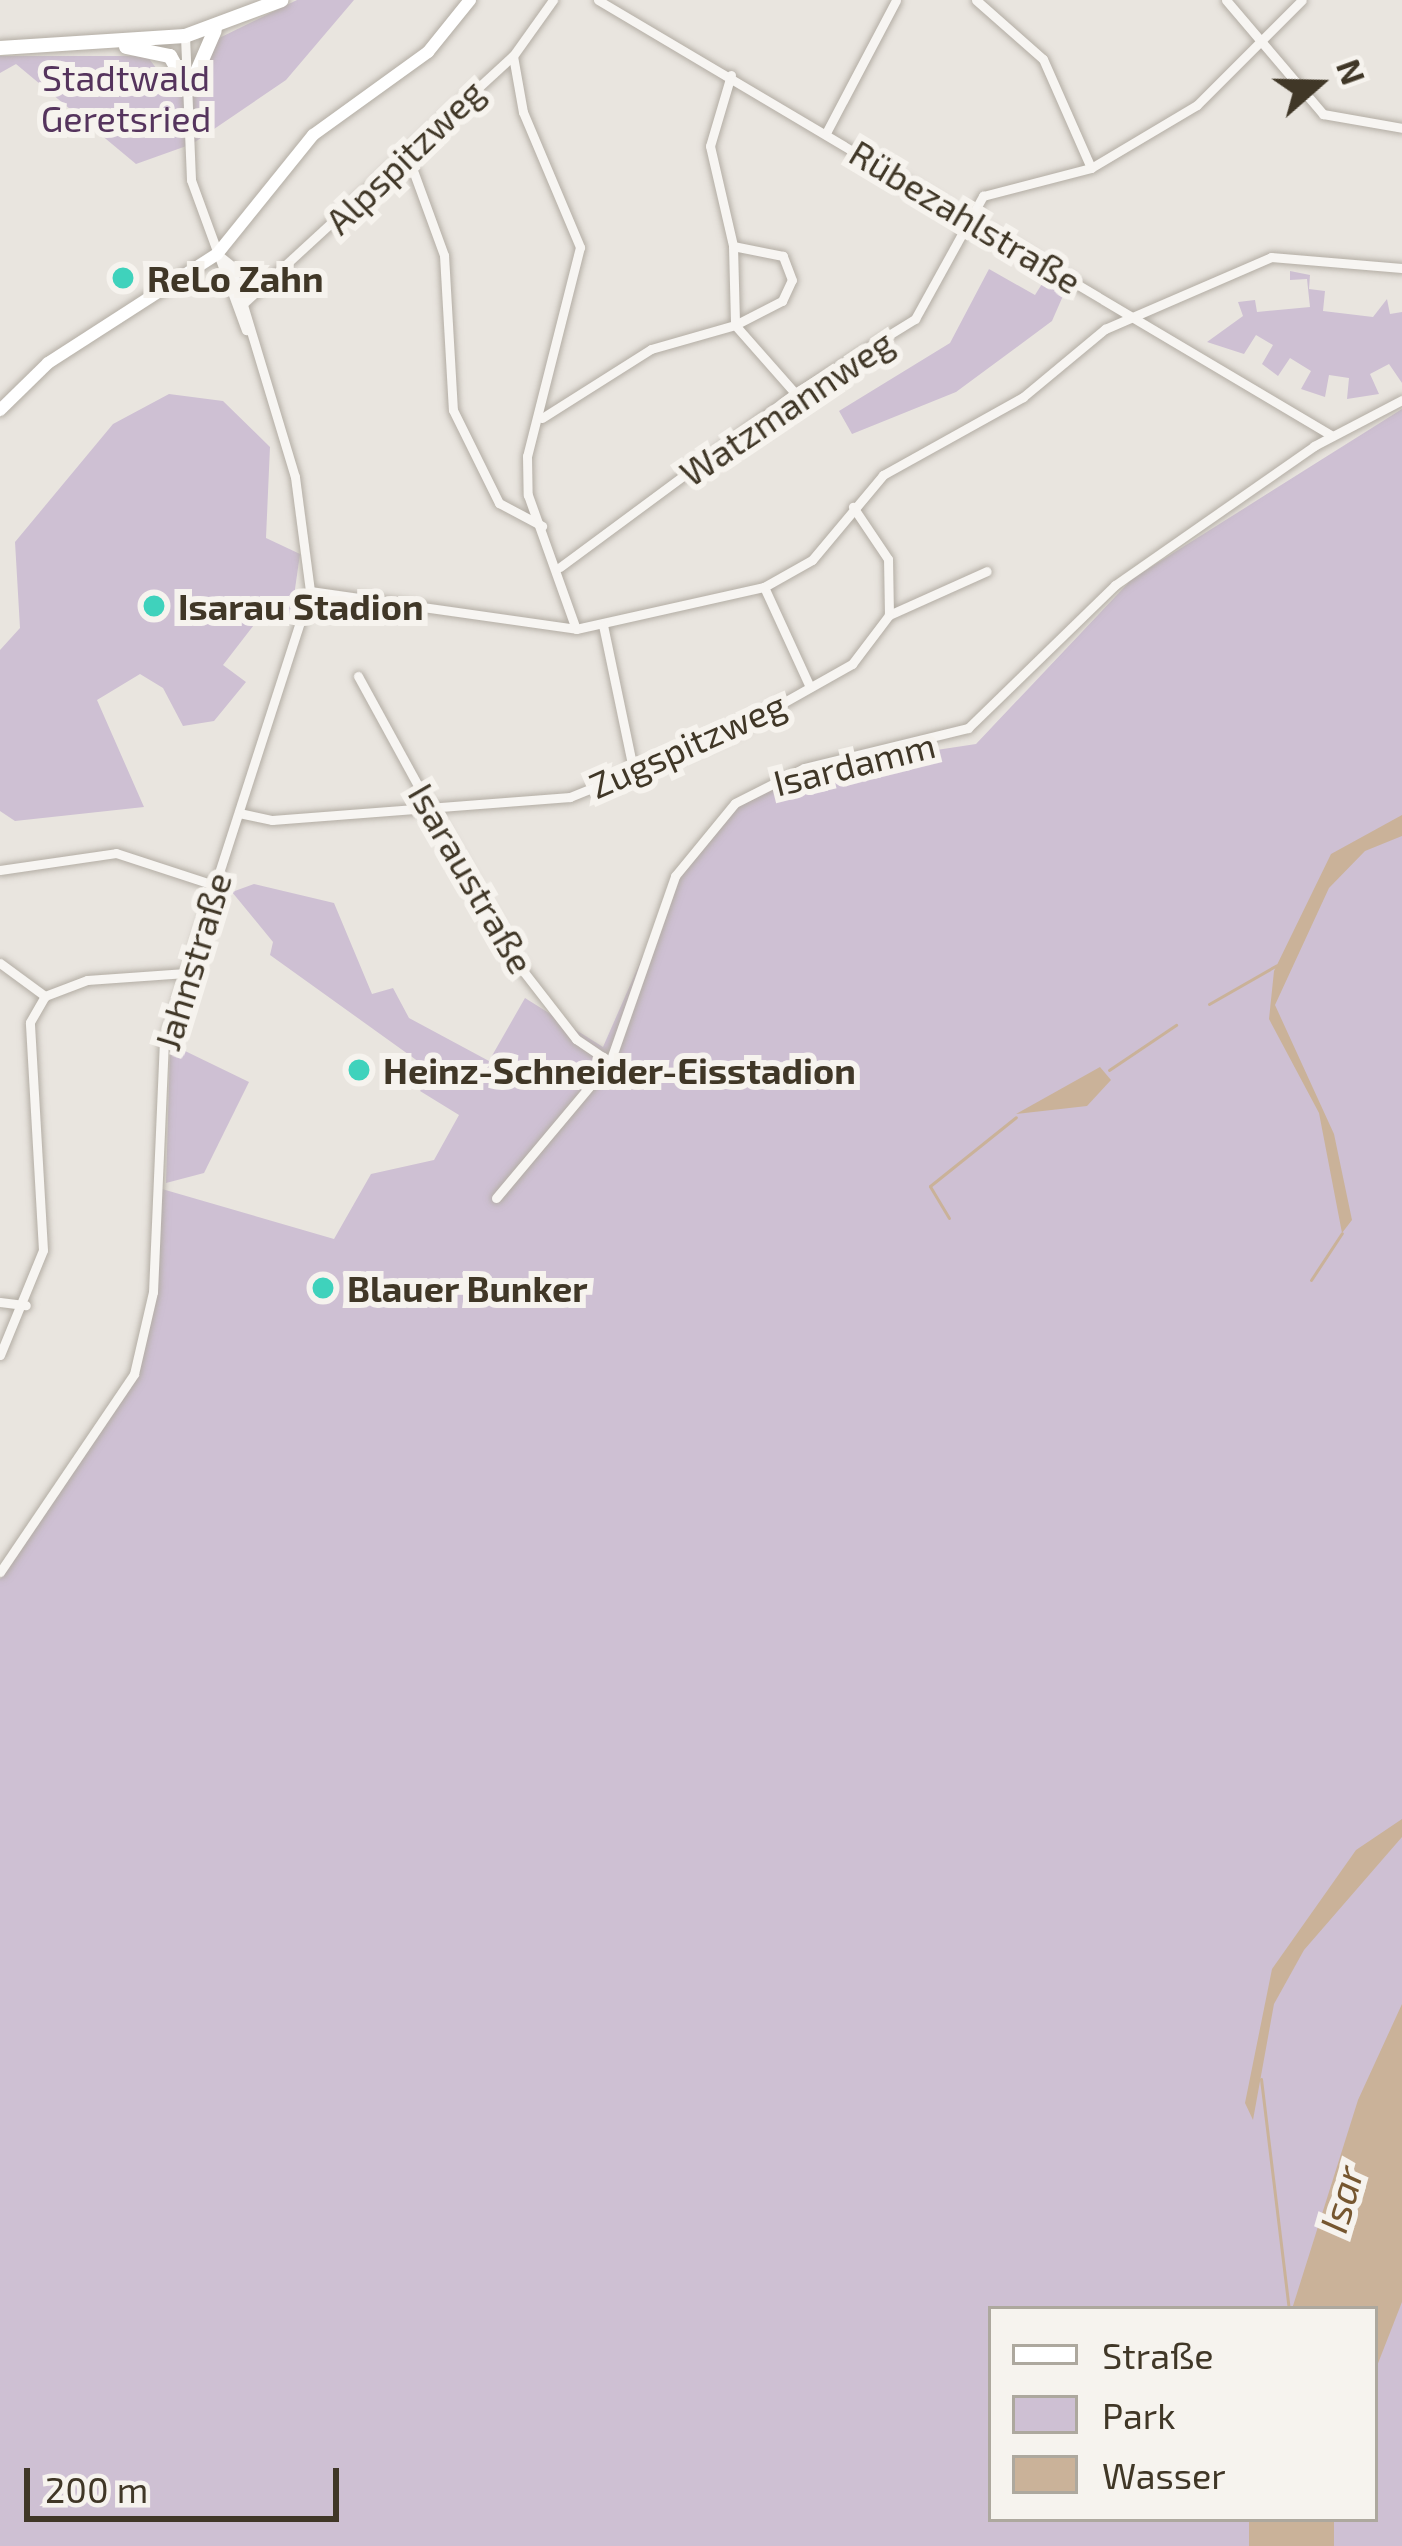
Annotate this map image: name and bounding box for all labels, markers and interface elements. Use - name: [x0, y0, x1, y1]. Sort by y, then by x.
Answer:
- north arrow: [1258, 24, 1378, 144]
- park label: Stadtwald Geretsried: [41, 54, 211, 139]
- text: N: [1329, 54, 1375, 90]
- street label: Alpspitzweg: [316, 70, 492, 242]
- street label: Rübezahlstraße: [843, 130, 1089, 302]
- place label: ReLo Zahn: [147, 256, 324, 300]
- marker: ReLo Zahn: [110, 265, 136, 291]
- street label: Watzmannweg: [671, 320, 901, 494]
- place label: Isarau Stadion: [178, 584, 424, 628]
- marker: Isarau Stadion: [141, 593, 167, 619]
- street label: Zugspitzweg: [582, 682, 792, 806]
- street label: Isardamm: [769, 722, 939, 804]
- street label: Isaraustraße: [400, 775, 544, 981]
- street label: Jahnstraße: [144, 867, 240, 1055]
- place label: Heinz-Schneider-Eisstadion: [383, 1048, 856, 1092]
- marker: Heinz-Schneider-Eisstadion: [346, 1057, 372, 1083]
- place label: Blauer Bunker: [347, 1266, 588, 1310]
- marker: Blauer Bunker: [310, 1275, 336, 1301]
- water label: Isar: [1309, 2160, 1373, 2238]
- legend: [988, 2306, 1378, 2522]
- text: Straße: [1102, 2333, 1214, 2376]
- text: Park: [1102, 2393, 1176, 2436]
- scale bar: [30, 2444, 345, 2518]
- text: Wasser: [1102, 2453, 1226, 2496]
- text: 200 m: [45, 2467, 148, 2510]

